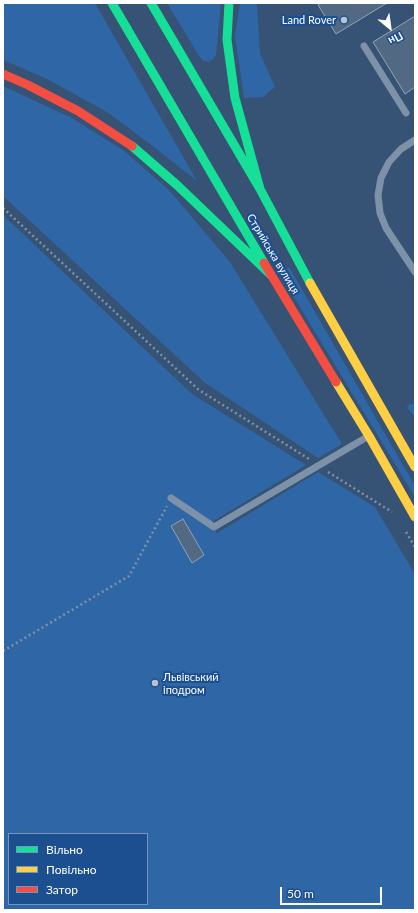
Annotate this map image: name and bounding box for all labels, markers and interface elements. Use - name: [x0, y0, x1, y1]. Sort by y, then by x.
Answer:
- north arrow: [370, 8, 410, 48]
- place label: Land Rover: [282, 13, 336, 27]
- marker: Land Rover: [339, 15, 349, 25]
- text: Пн: [387, 30, 406, 48]
- street label: Стрийська вулиця: [244, 211, 302, 297]
- place label: Львівський іподром: [163, 670, 219, 696]
- marker: Львівський іподром: [150, 678, 160, 688]
- legend: [8, 833, 148, 905]
- text: Вільно: [46, 842, 83, 857]
- text: Повільно: [46, 862, 97, 877]
- scale bar: [282, 879, 384, 905]
- text: Затор: [46, 882, 78, 897]
- text: 50 m: [287, 886, 314, 901]

